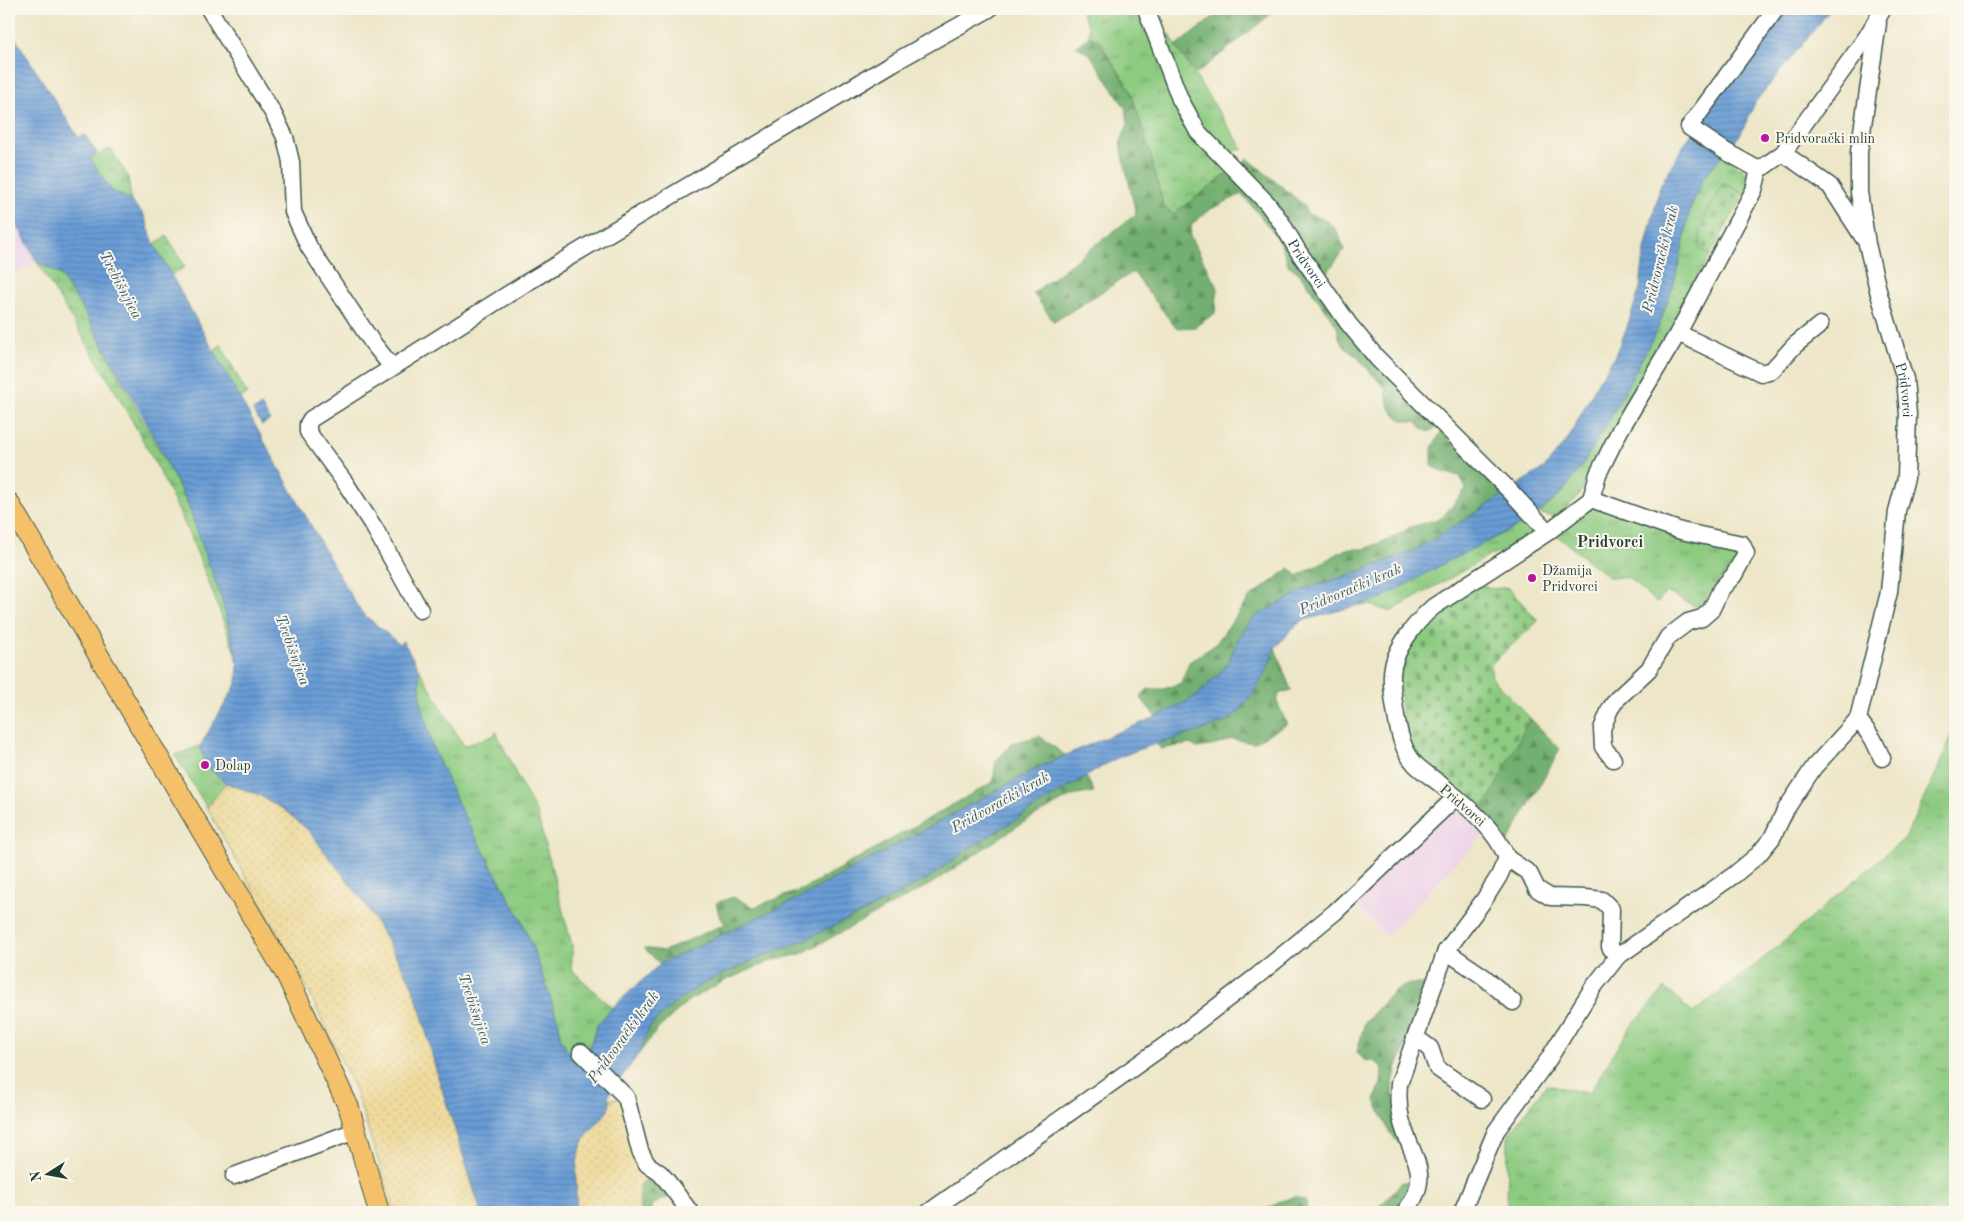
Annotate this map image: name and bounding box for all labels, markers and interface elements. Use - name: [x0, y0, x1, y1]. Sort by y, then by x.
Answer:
- marker: Pridvorački mlin: [1759, 132, 1771, 144]
- place label: Pridvorački mlin: [1775, 132, 1875, 146]
- water label: Pridvorački krak: [1641, 204, 1682, 315]
- street label: Pridvorci: [1285, 237, 1327, 291]
- water label: Trebišnjica: [96, 249, 144, 322]
- street label: Pridvorci: [1892, 361, 1914, 418]
- district label: Pridvorci: [1577, 535, 1643, 551]
- water label: Pridvorački krak: [1296, 562, 1404, 619]
- place label: Džamija Pridvorci: [1542, 564, 1598, 594]
- marker: Džamija Pridvorci: [1526, 572, 1538, 584]
- water label: Trebišnjica: [272, 613, 311, 688]
- marker: Dolap: [199, 759, 211, 771]
- place label: Dolap: [215, 759, 251, 773]
- water label: Pridvorački krak: [948, 770, 1052, 837]
- street label: Pridvorci: [1437, 782, 1488, 829]
- water label: Trebišnjica: [454, 972, 493, 1047]
- water label: Pridvorački krak: [585, 989, 663, 1088]
- north arrow: [22, 1148, 72, 1198]
- text: N: [28, 1169, 44, 1183]

